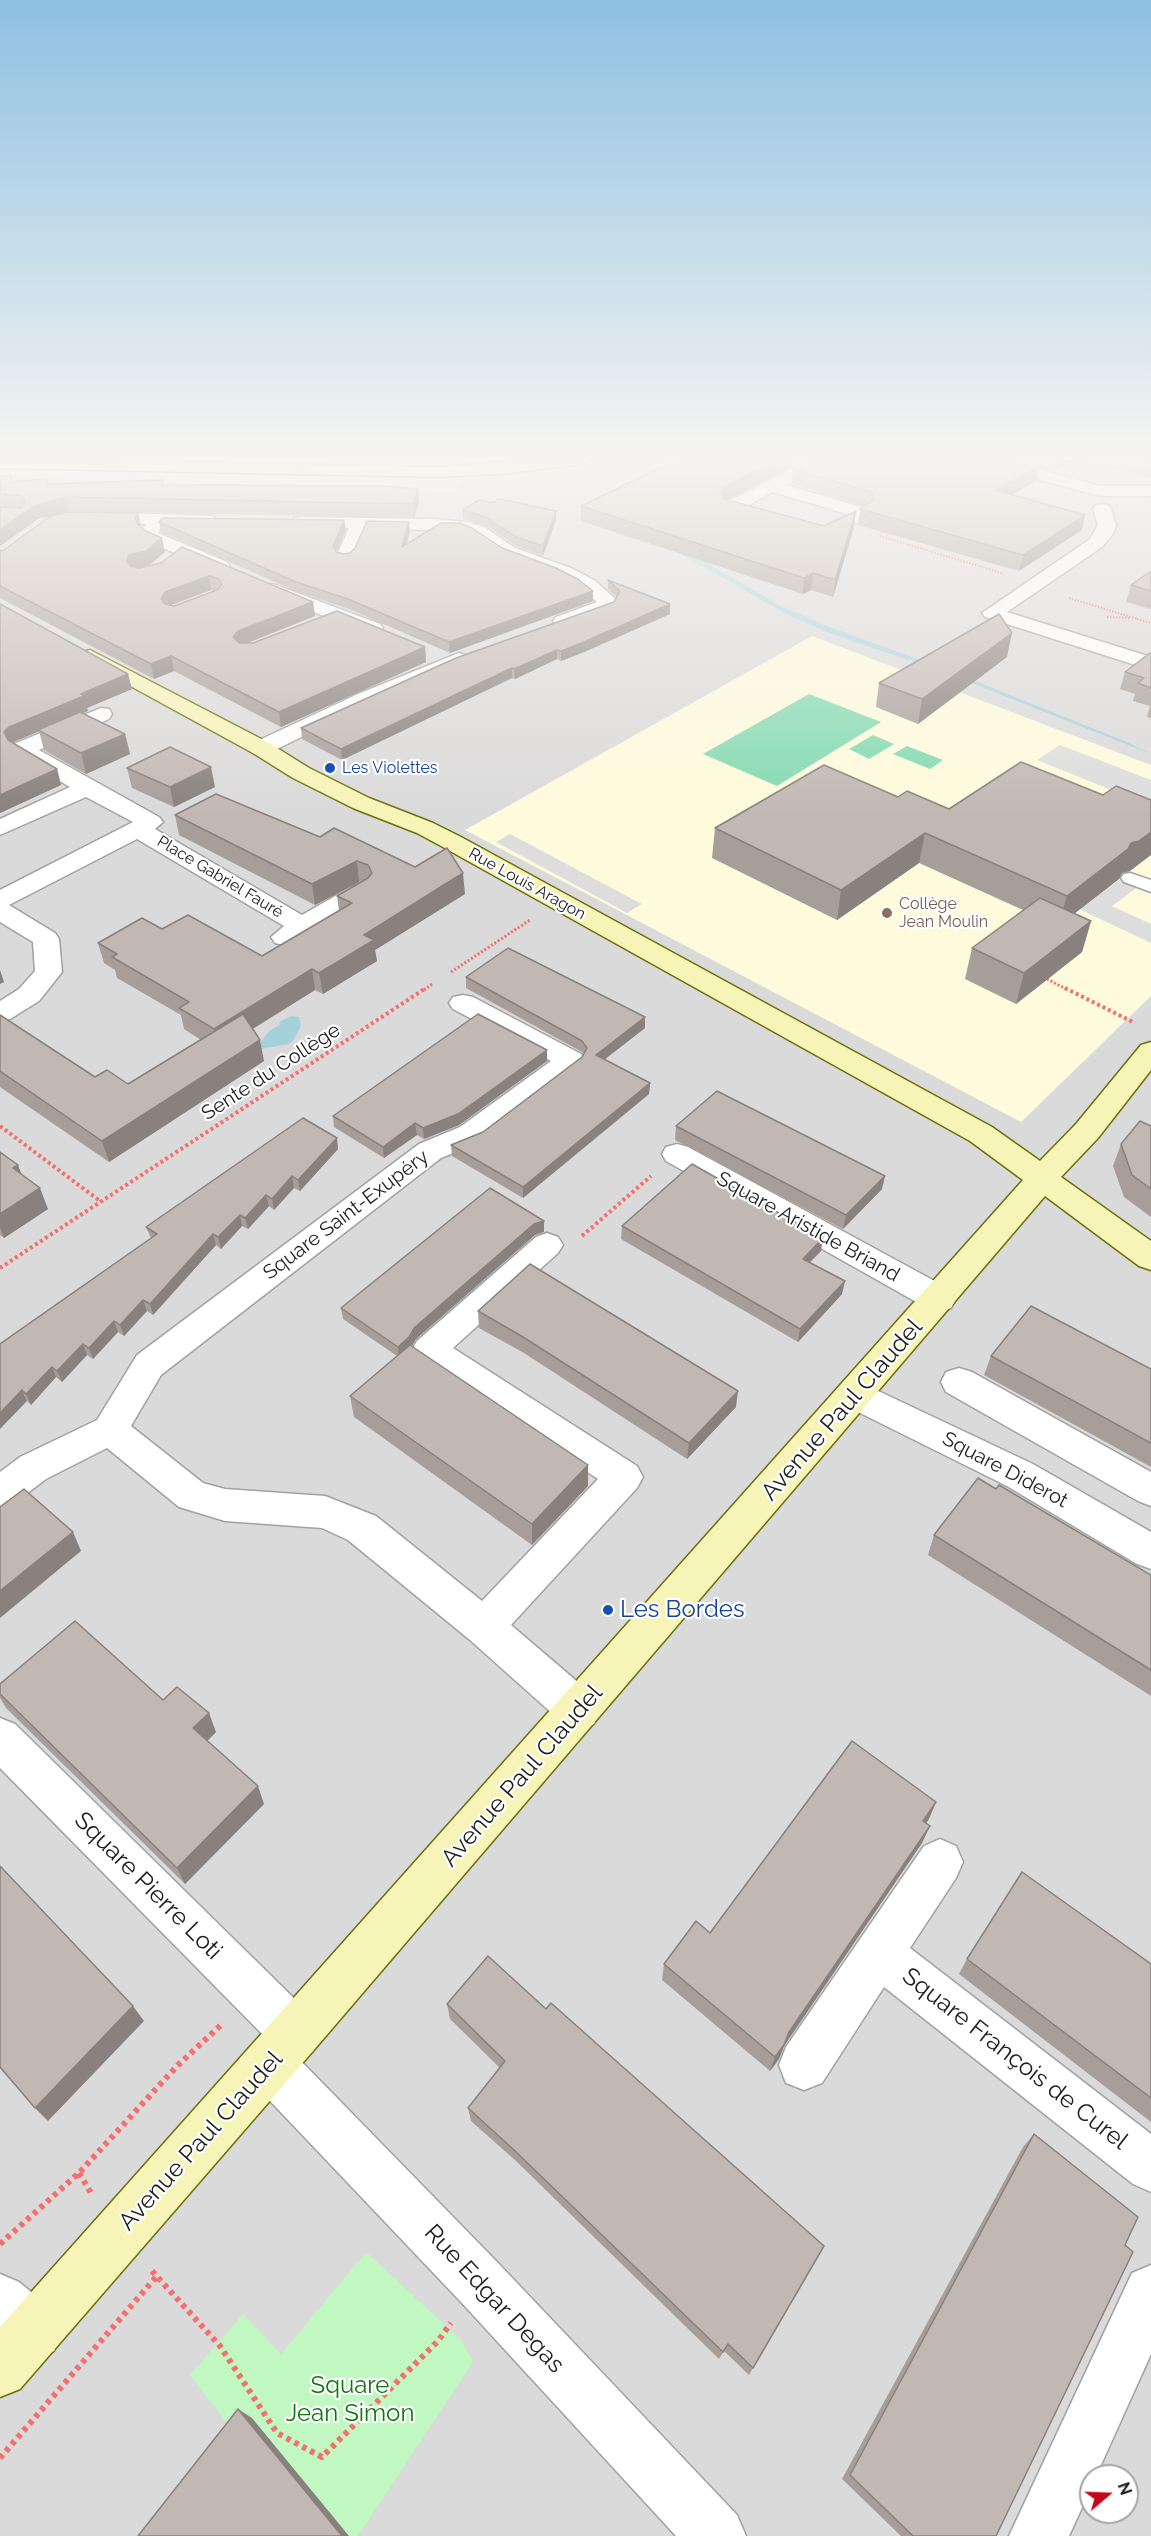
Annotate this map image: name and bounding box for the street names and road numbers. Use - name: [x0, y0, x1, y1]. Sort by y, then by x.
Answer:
- street label: Place Gabriel Fauré: [154, 832, 286, 922]
- street label: Rue Louis Aragon: [465, 844, 589, 924]
- street label: Sente du Collège: [197, 1018, 345, 1126]
- street label: Square Saint-Exupéry: [259, 1145, 433, 1285]
- street label: Square Aristide Briand: [712, 1167, 904, 1287]
- street label: Avenue Paul Claudel: [755, 1313, 929, 1507]
- street label: Square Diderot: [938, 1427, 1072, 1513]
- street label: Avenue Paul Claudel: [435, 1679, 609, 1873]
- street label: Square Pierre Loti: [68, 1806, 228, 1966]
- street label: Square François de Curel: [896, 1962, 1134, 2156]
- street label: Avenue Paul Claudel: [113, 2046, 289, 2236]
- street label: Rue Edgar Degas: [418, 2219, 570, 2379]

